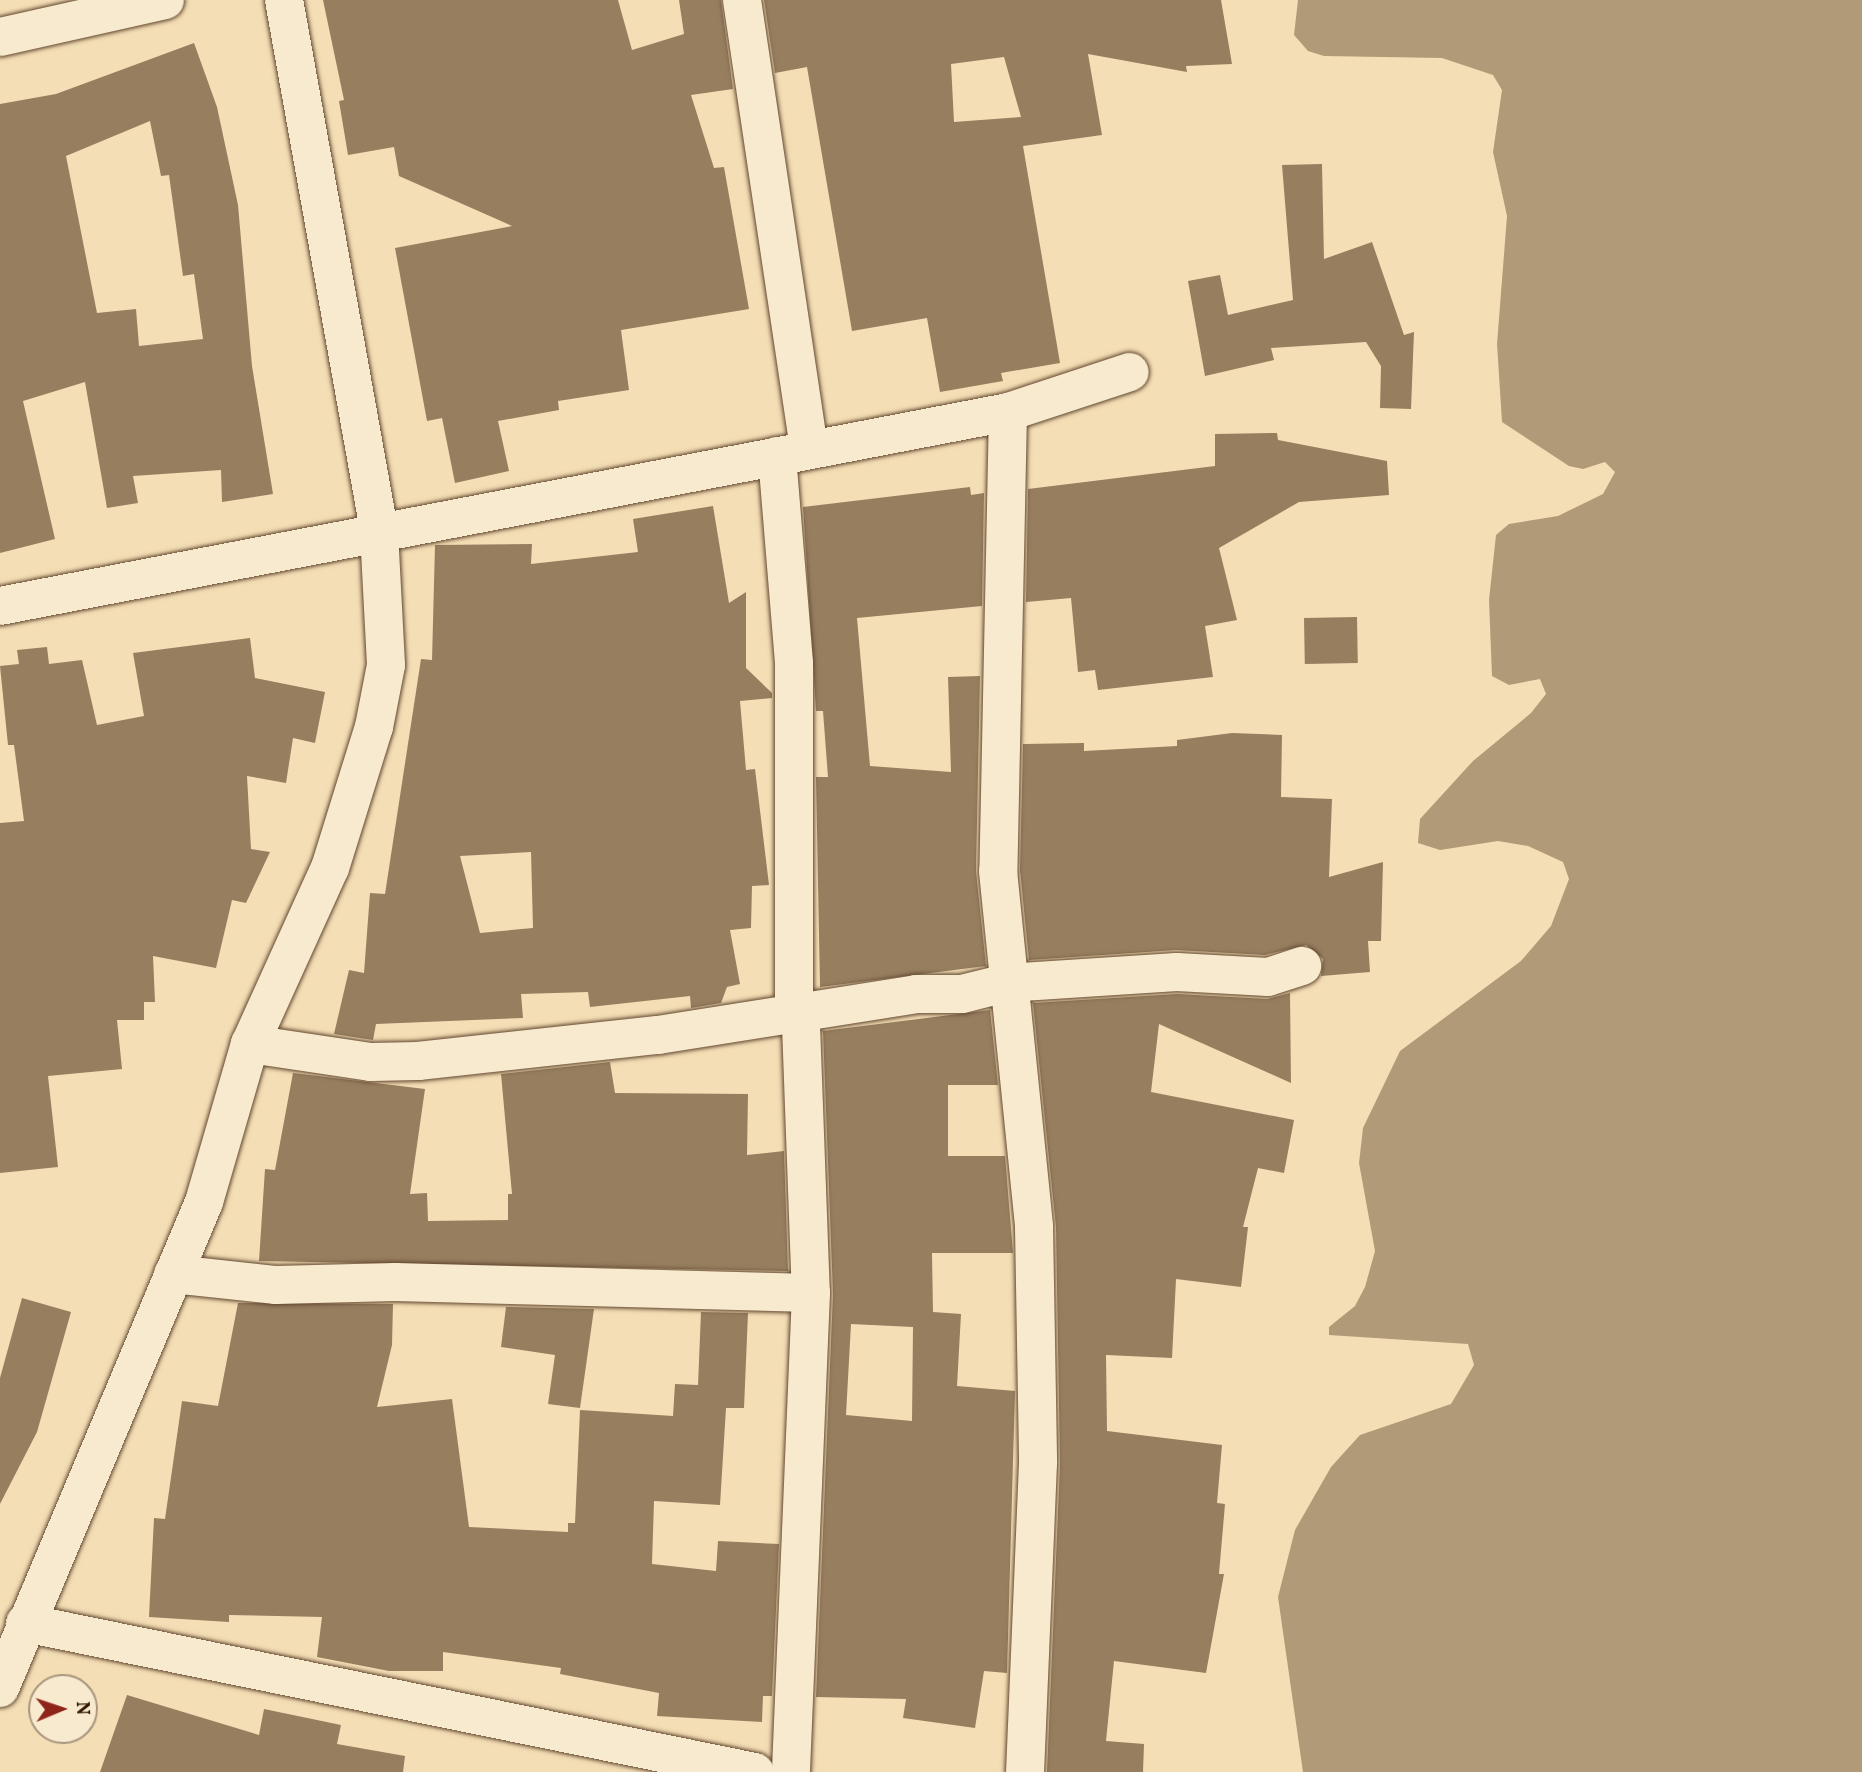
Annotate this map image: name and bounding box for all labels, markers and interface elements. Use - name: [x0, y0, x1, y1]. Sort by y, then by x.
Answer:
- north arrow: [28, 1674, 98, 1744]
- text: N: [69, 1701, 95, 1716]

